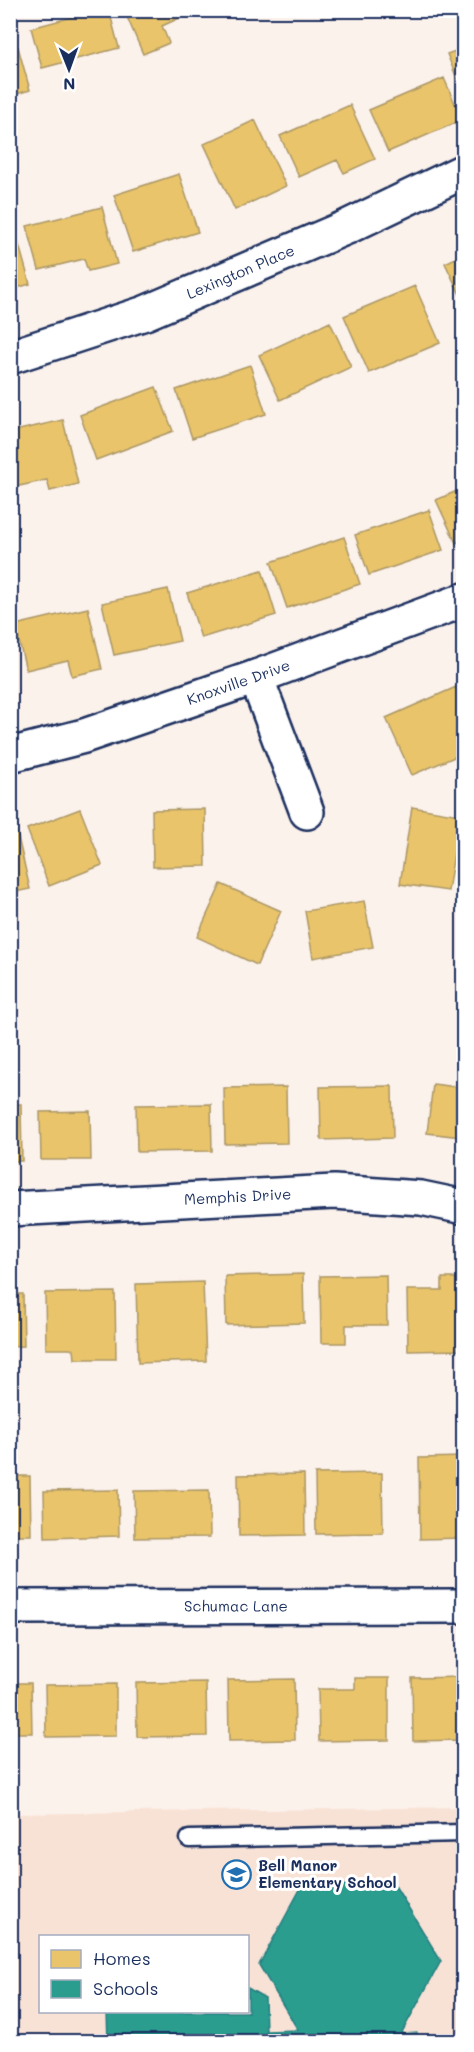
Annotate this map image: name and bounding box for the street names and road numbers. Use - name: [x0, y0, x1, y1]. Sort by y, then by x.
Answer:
- street label: Lexington Place: [183, 240, 297, 303]
- street label: Knoxville Drive: [184, 654, 293, 709]
- street label: Memphis Drive: [184, 1183, 292, 1209]
- street label: Schumac Lane: [184, 1595, 288, 1616]

